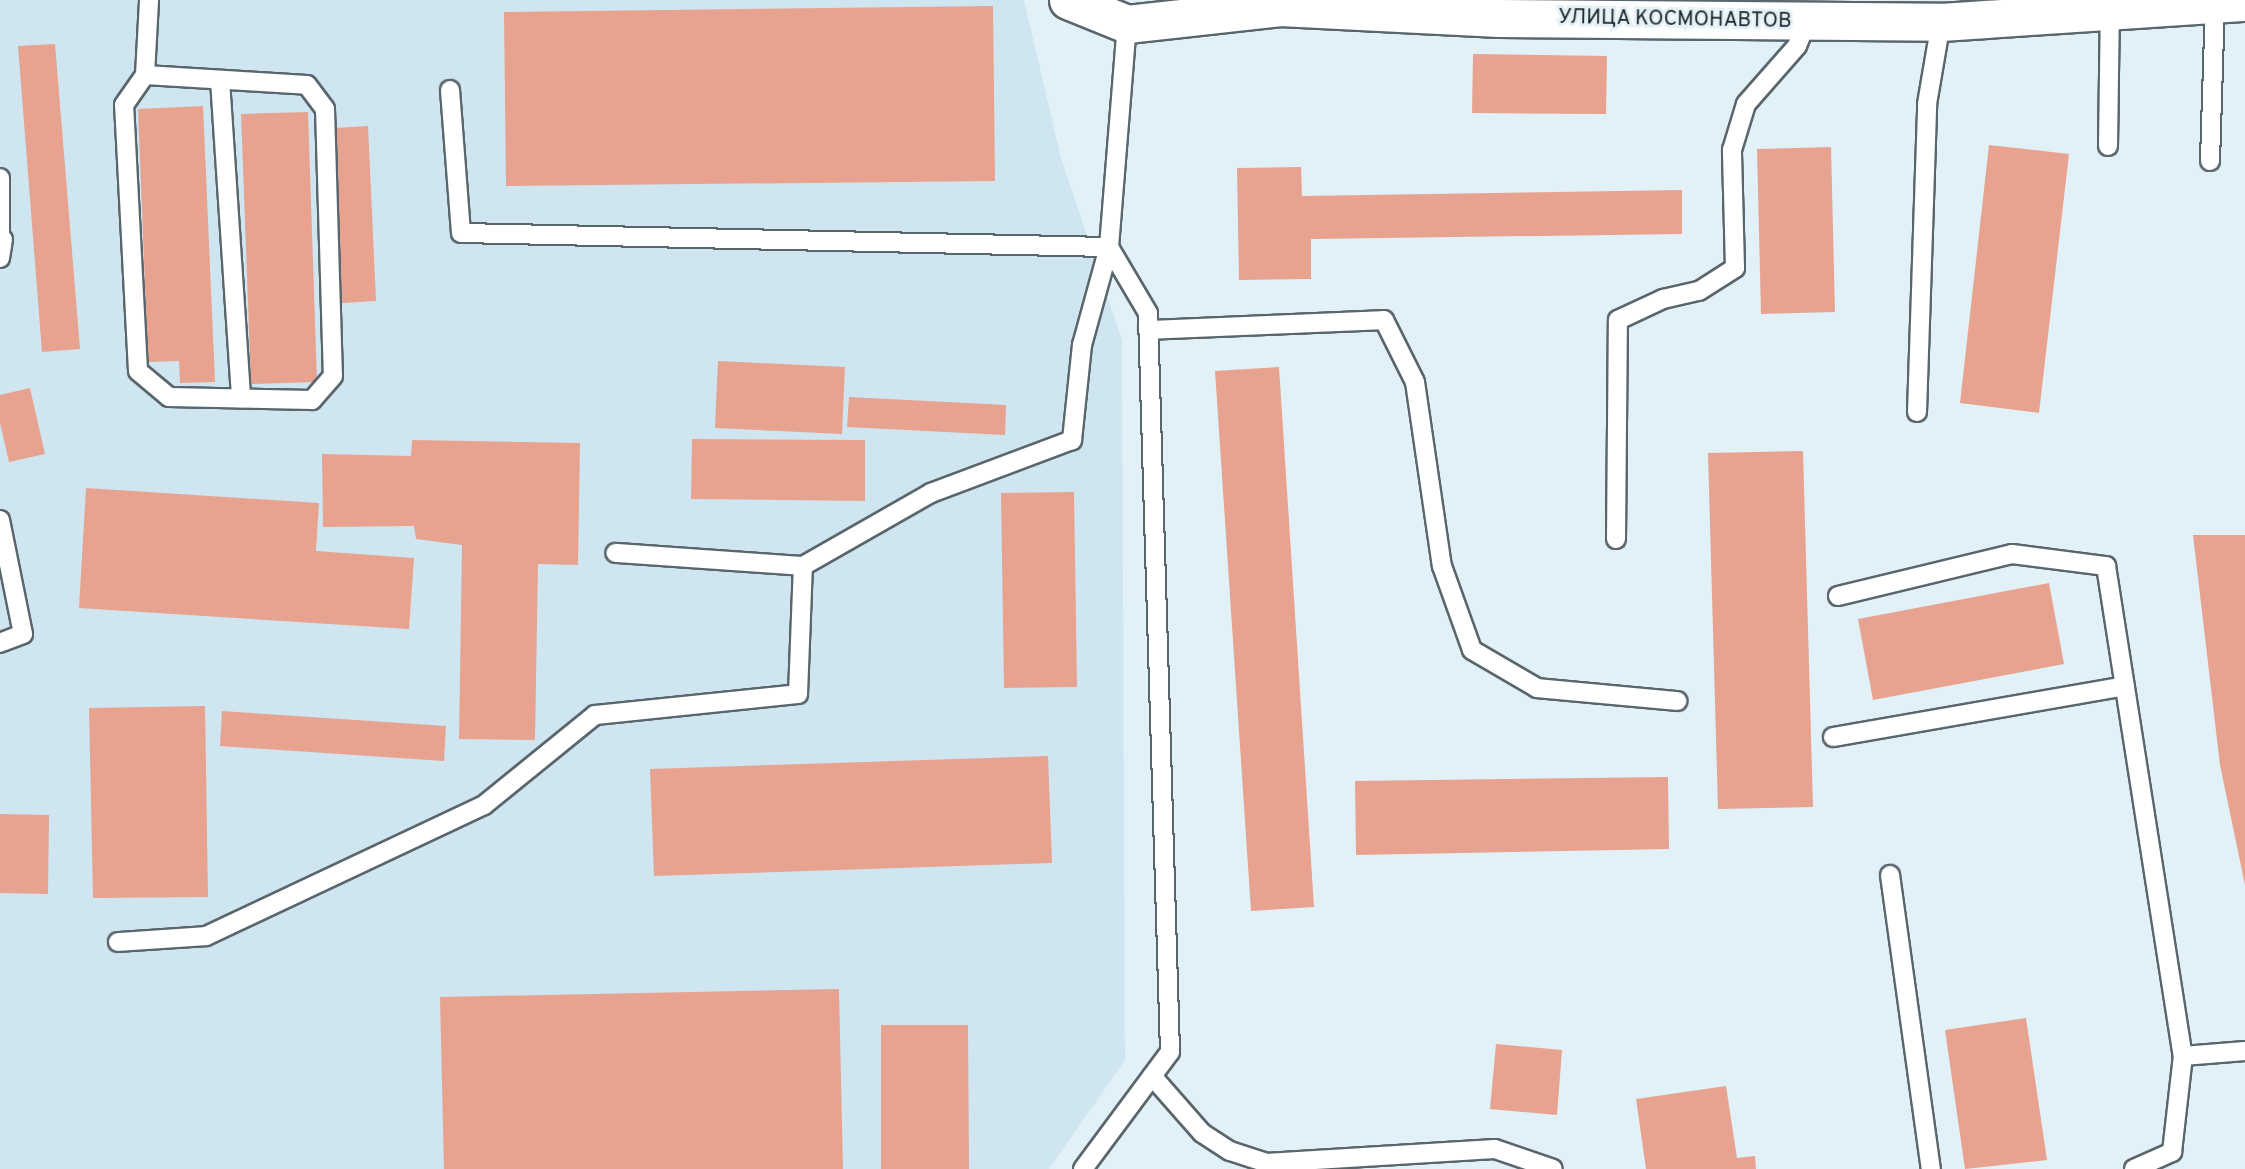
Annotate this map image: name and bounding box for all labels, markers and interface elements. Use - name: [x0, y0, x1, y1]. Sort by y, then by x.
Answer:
- street label: УЛИЦА КОСМОНАВТОВ: [1558, 5, 1792, 35]

